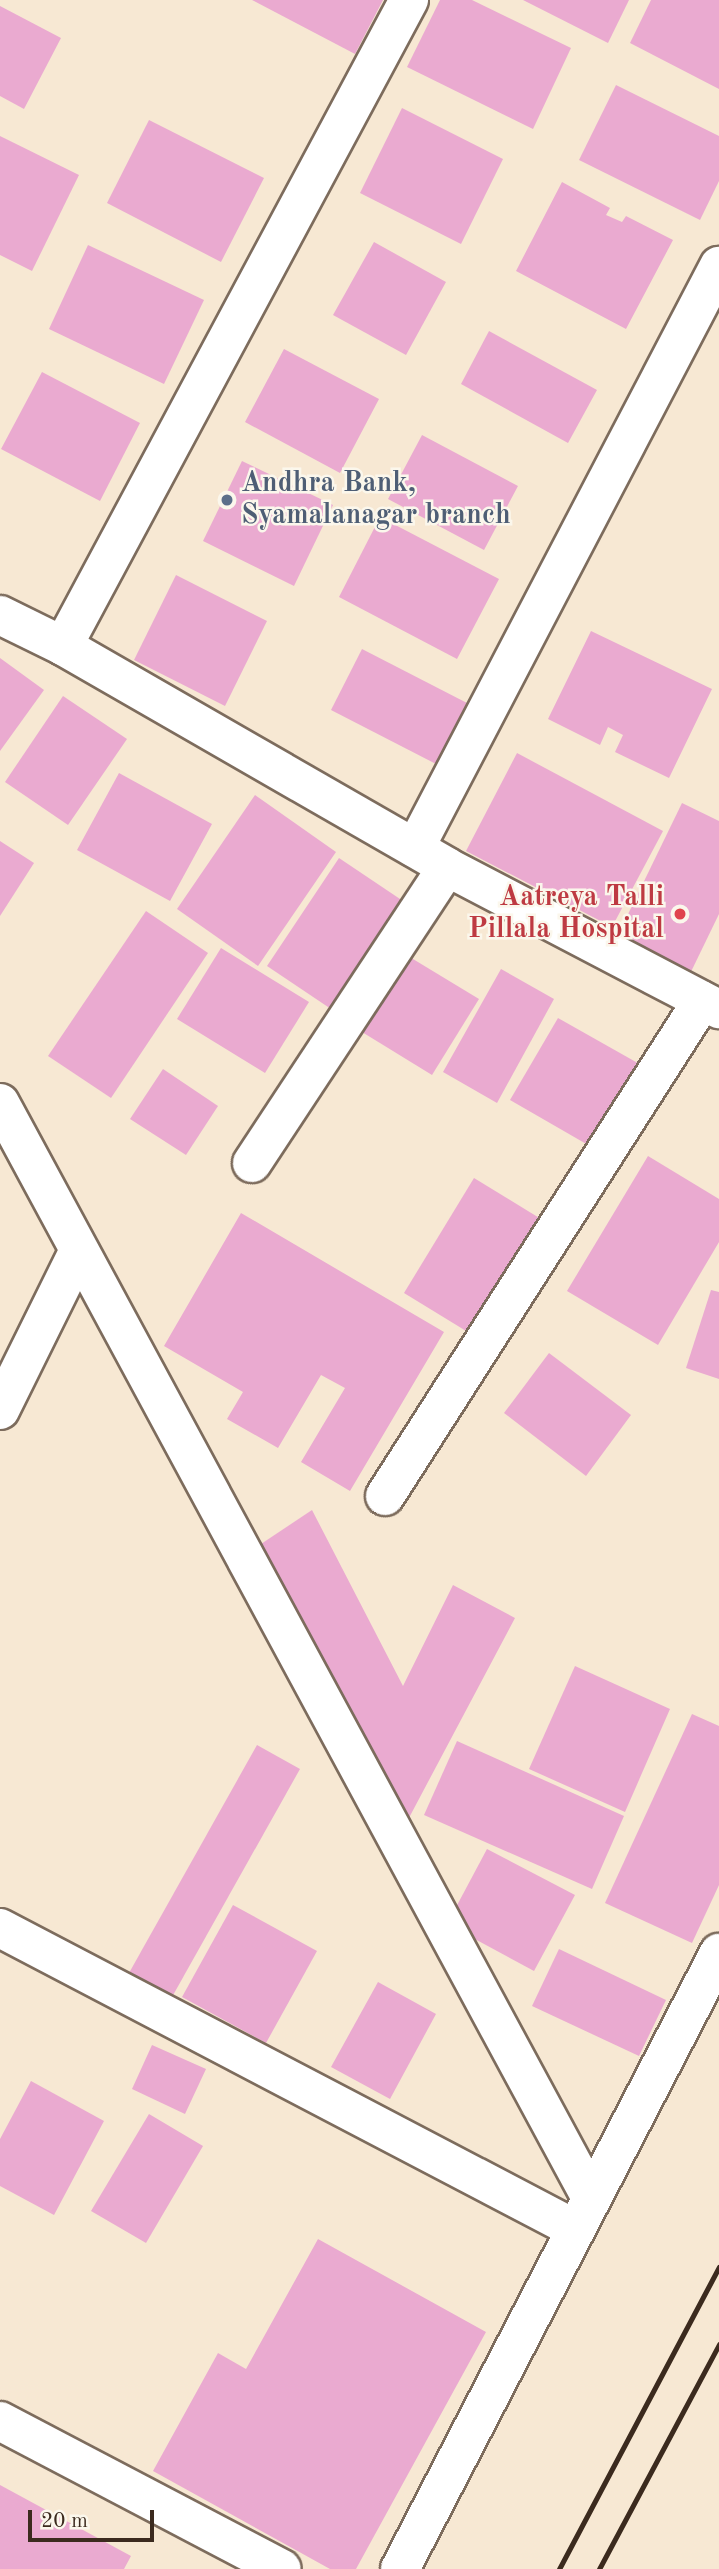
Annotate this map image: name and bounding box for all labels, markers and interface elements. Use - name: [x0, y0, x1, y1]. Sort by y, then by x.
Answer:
- place label: Andhra Bank, Syamalanagar branch: [241, 467, 511, 533]
- marker: Andhra Bank, Syamalanagar branch: [219, 492, 235, 508]
- place label: Aatreya Talli Pillala Hospital: [468, 881, 664, 947]
- marker: Aatreya Talli Pillala Hospital: [670, 904, 690, 924]
- scale bar: [32, 2496, 158, 2540]
- text: 20 m: [41, 2511, 88, 2532]

